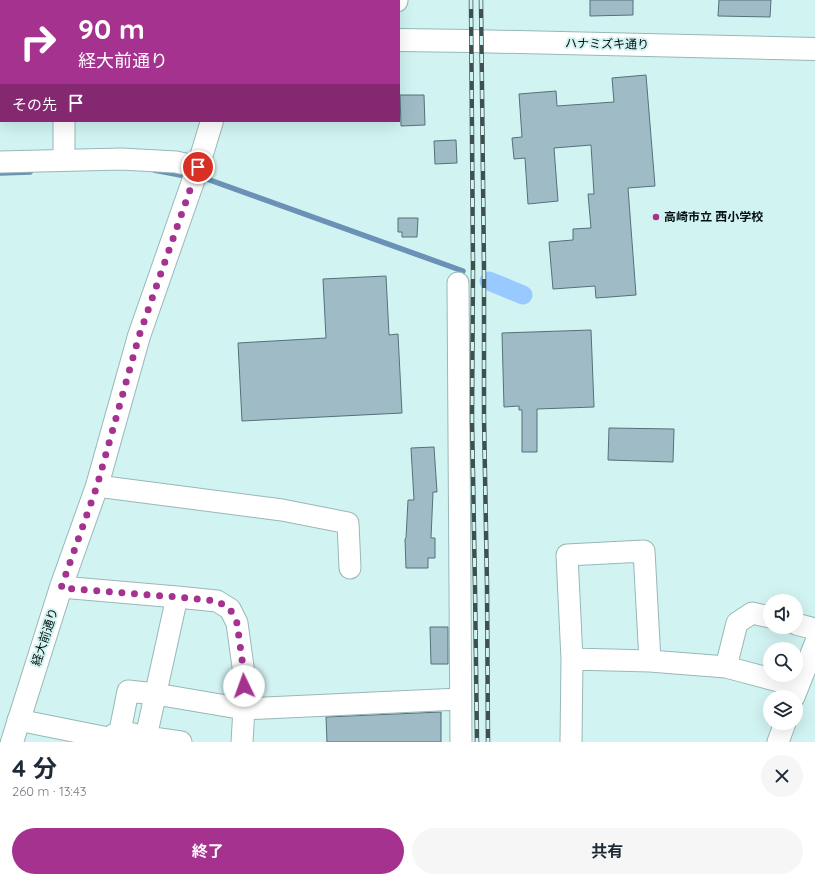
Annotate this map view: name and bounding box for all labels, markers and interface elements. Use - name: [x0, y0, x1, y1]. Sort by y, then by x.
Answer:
- text: 90 m: [78, 11, 145, 46]
- icon: right: [12, 16, 64, 68]
- street label: ハナミズキ通り: [565, 35, 649, 52]
- text: 経大前通り: [78, 49, 168, 72]
- icon: arrive: [65, 92, 87, 114]
- text: その先: [12, 95, 57, 114]
- pin: [181, 150, 215, 184]
- icon: arrive: [187, 156, 209, 178]
- place label: 高崎市立 西小学校: [664, 209, 763, 224]
- marker: 高崎市立 西小学校: [651, 212, 661, 222]
- map controls: [763, 594, 803, 730]
- button: sound: [763, 594, 803, 634]
- street label: 経大前通り: [28, 606, 61, 668]
- button: search: [763, 642, 803, 682]
- position arrow: [223, 665, 265, 707]
- button: layers: [763, 690, 803, 730]
- text: 4 分: [12, 753, 57, 783]
- button: close: [761, 755, 803, 797]
- text: 260 m · 13:43: [12, 783, 87, 799]
- button: 終了: [12, 828, 404, 874]
- button: 共有: [412, 828, 803, 874]

